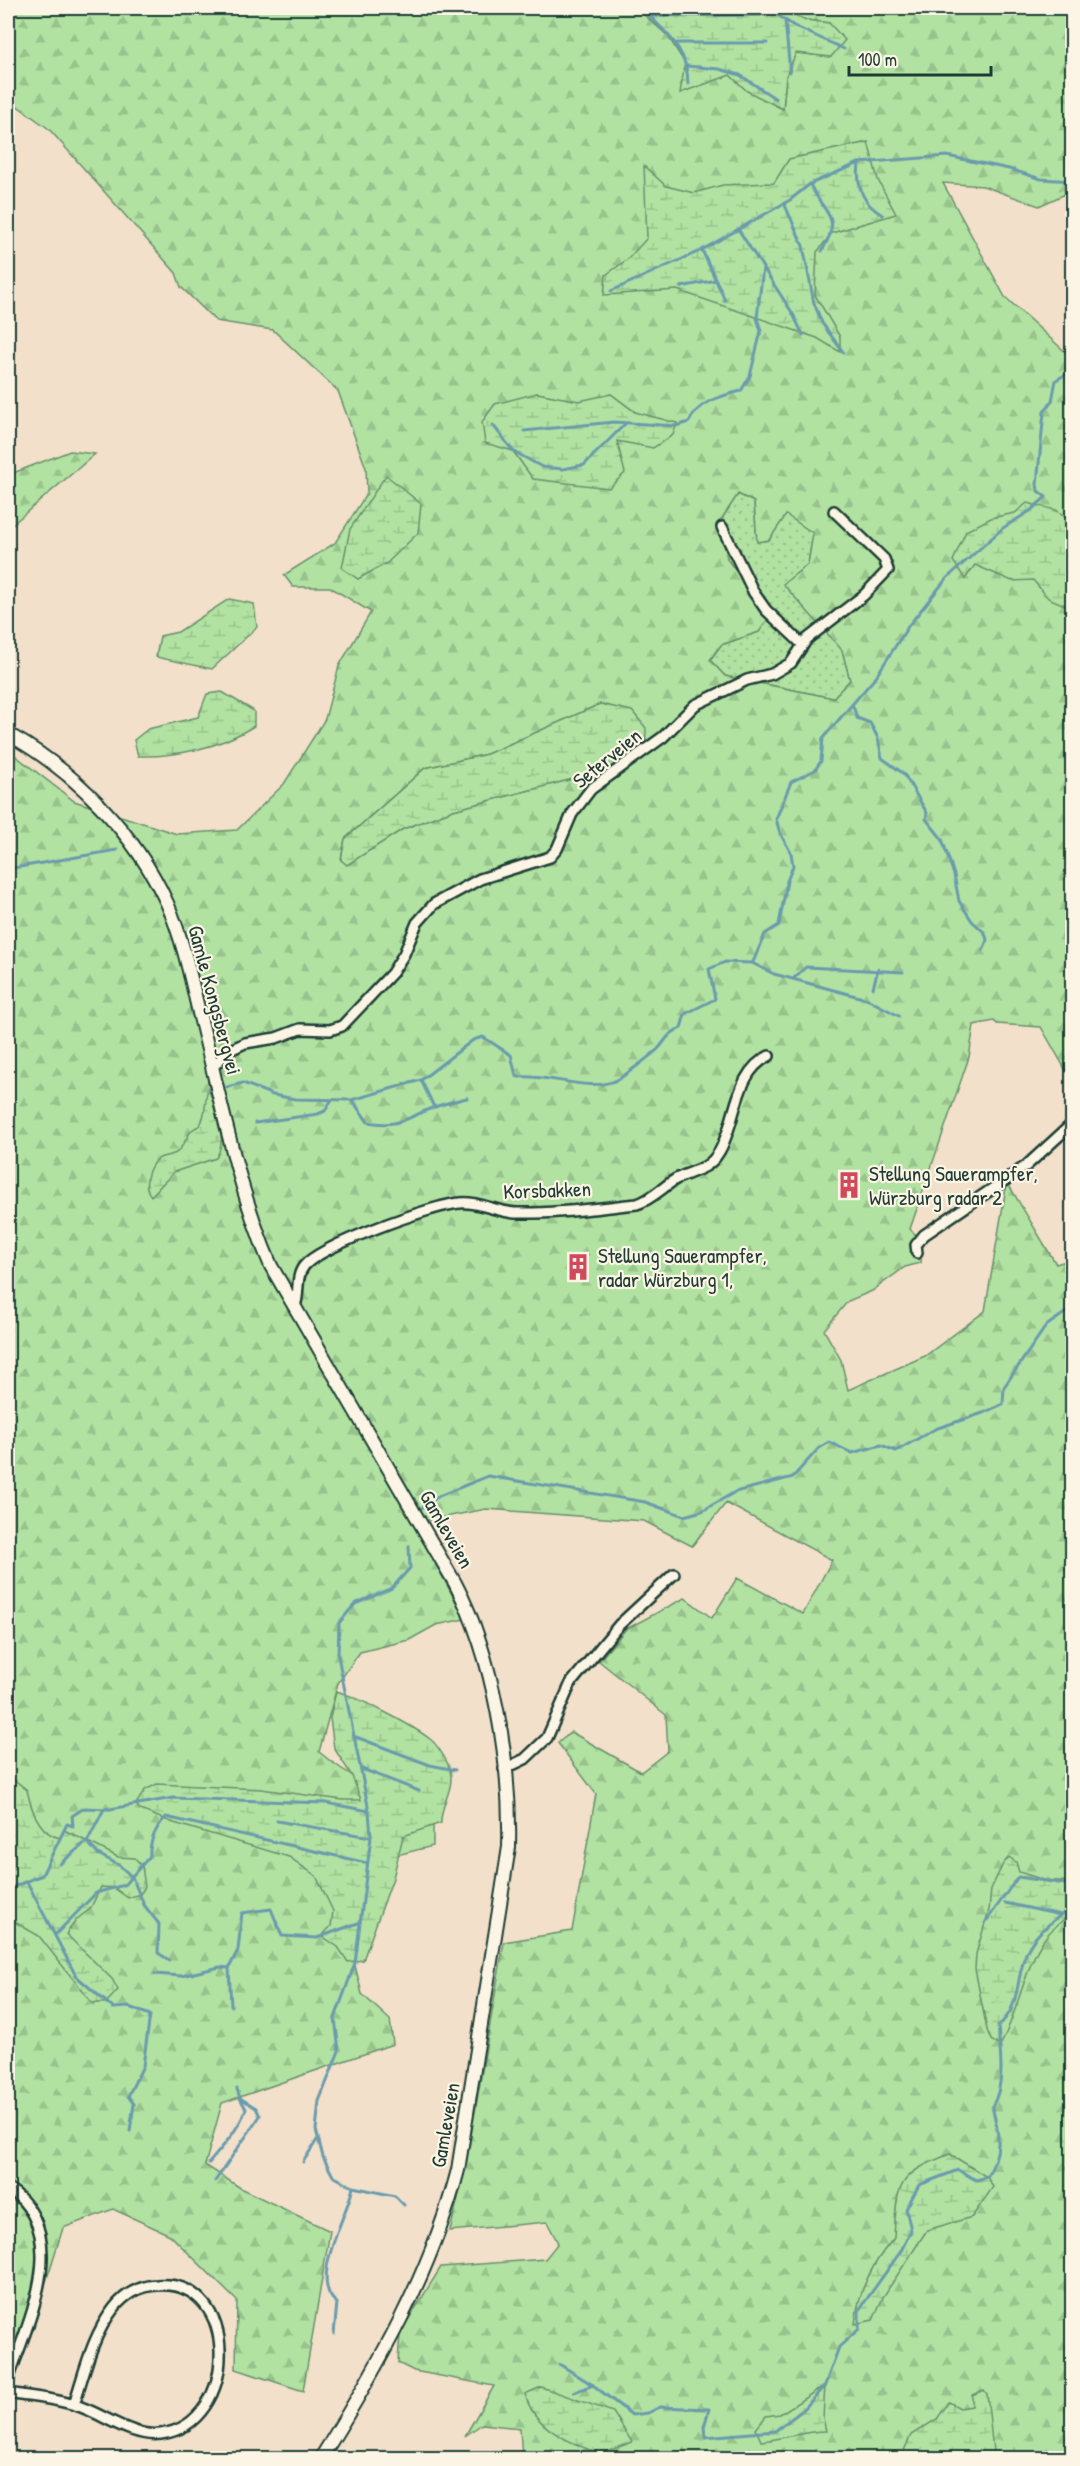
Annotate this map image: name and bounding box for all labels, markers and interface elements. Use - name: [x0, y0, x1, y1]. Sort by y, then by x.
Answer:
- scale bar: [849, 39, 992, 77]
- text: 100 m: [858, 47, 897, 72]
- street label: Seterveien: [566, 721, 648, 795]
- street label: Gamle Kongsbergvei: [181, 922, 249, 1078]
- place label: Stellung Sauerampfer, Würzburg radar 2: [869, 1159, 1038, 1212]
- building icon: Stellung Sauerampfer, Würzburg radar 2: [834, 1170, 864, 1200]
- street label: Korsbakken: [503, 1174, 591, 1206]
- place label: Stellung Sauerampfer, radar Würzburg 1,: [598, 1241, 767, 1294]
- building icon: Stellung Sauerampfer, radar Würzburg 1,: [563, 1252, 593, 1282]
- street label: Gamleveien: [413, 1485, 481, 1573]
- street label: Gamleveien: [423, 2080, 467, 2170]

